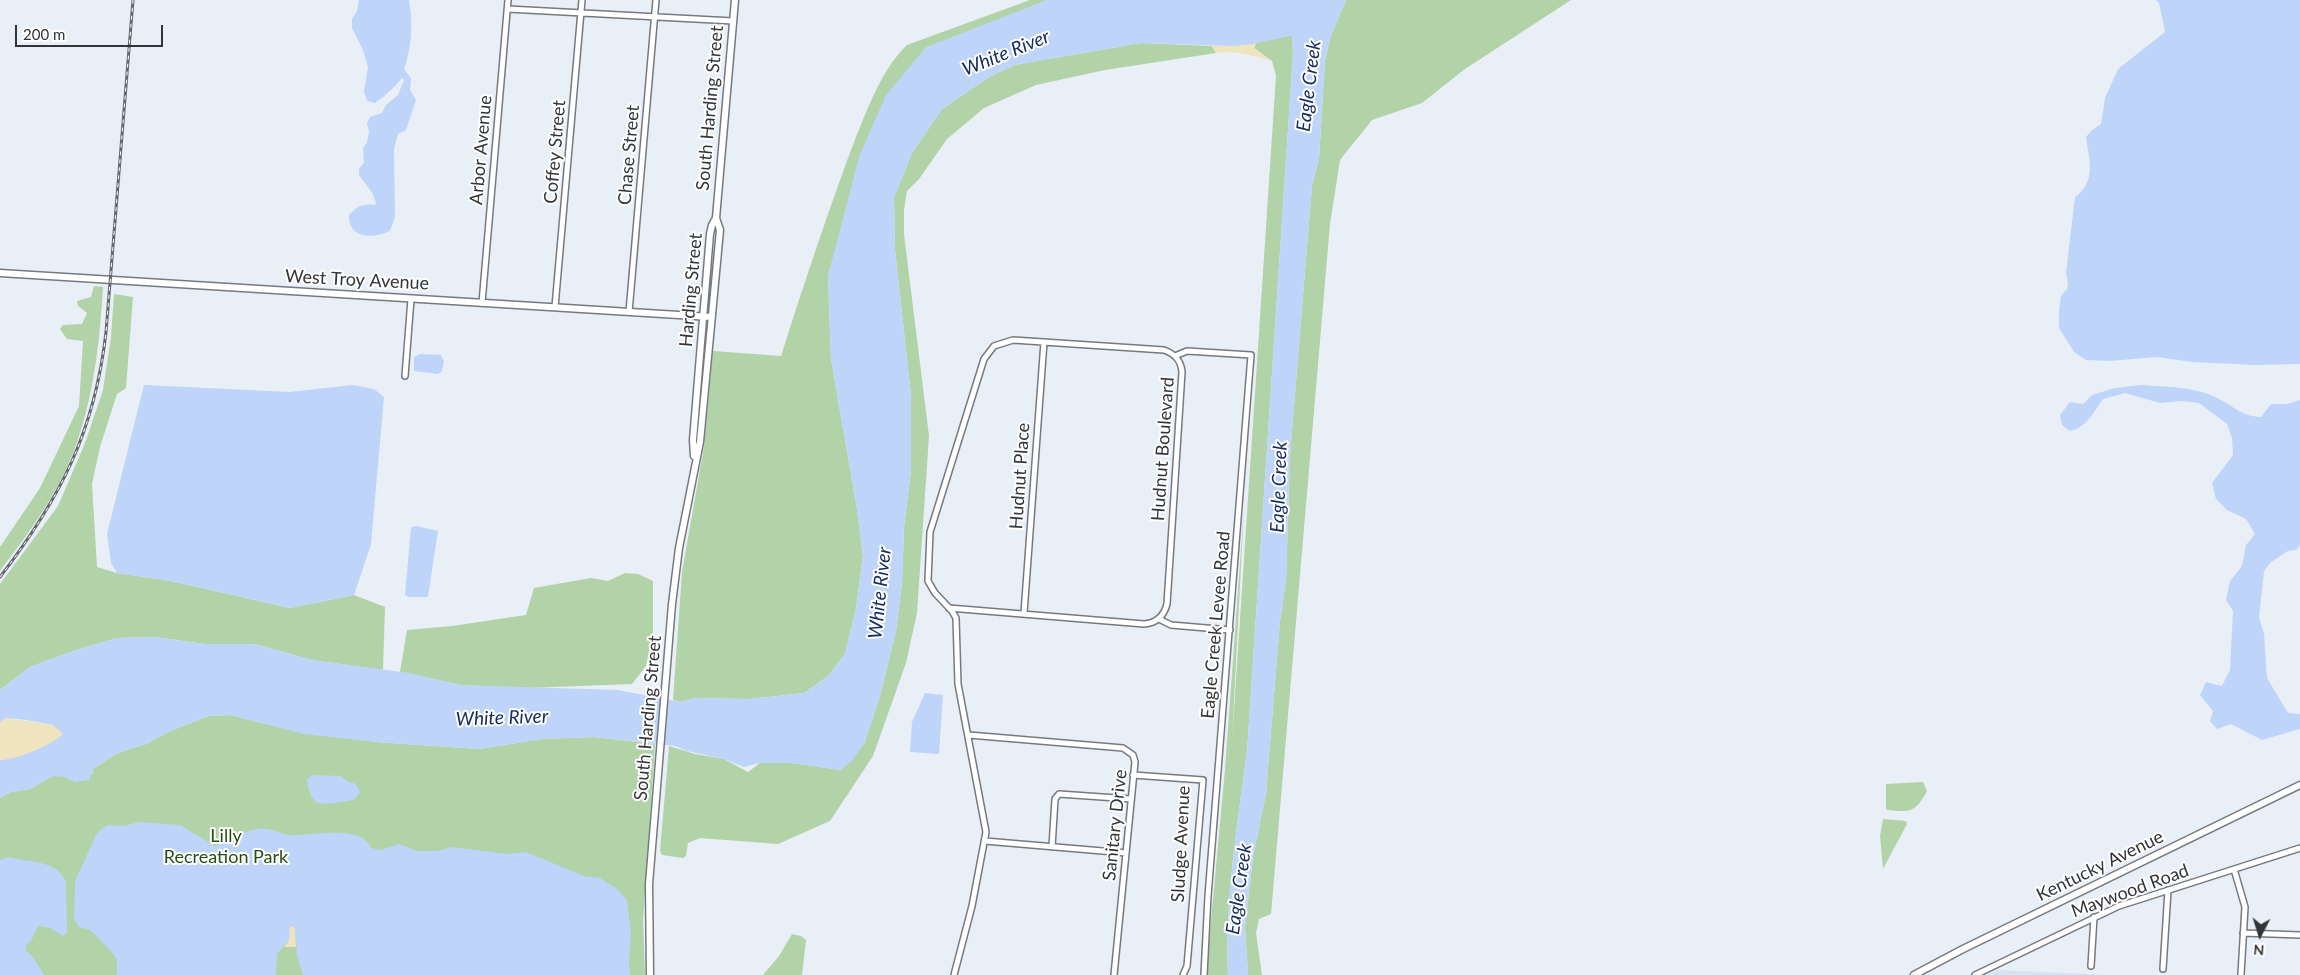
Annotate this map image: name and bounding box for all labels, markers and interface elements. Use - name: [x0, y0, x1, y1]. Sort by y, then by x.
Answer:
- scale bar: [18, 15, 165, 47]
- text: 200 m: [23, 25, 65, 43]
- street label: South Harding Street: [692, 25, 728, 191]
- water label: White River: [959, 25, 1053, 81]
- water label: Eagle Creek: [1292, 39, 1326, 133]
- street label: Arbor Avenue: [465, 94, 497, 206]
- street label: Coffey Street: [540, 99, 570, 205]
- street label: Chase Street: [614, 104, 644, 206]
- street label: Harding Street: [675, 232, 707, 348]
- street label: West Troy Avenue: [284, 265, 430, 295]
- street label: Hudnut Boulevard: [1147, 376, 1179, 522]
- street label: Hudnut Place: [1006, 422, 1034, 530]
- water label: Eagle Creek: [1266, 441, 1292, 533]
- street label: Eagle Creek Levee Road: [1197, 530, 1235, 720]
- water label: White River: [864, 546, 896, 640]
- street label: South Harding Street: [630, 635, 666, 801]
- water label: White River: [455, 705, 549, 731]
- street label: Sanitary Drive: [1098, 768, 1132, 882]
- street label: Sludge Avenue: [1167, 785, 1195, 903]
- park label: Lilly Recreation Park: [164, 825, 288, 868]
- street label: Kentucky Avenue: [2033, 826, 2167, 906]
- water label: Eagle Creek: [1221, 842, 1257, 936]
- street label: Maywood Road: [2068, 860, 2192, 922]
- north arrow: [2235, 910, 2285, 960]
- text: N: [2253, 942, 2265, 959]

